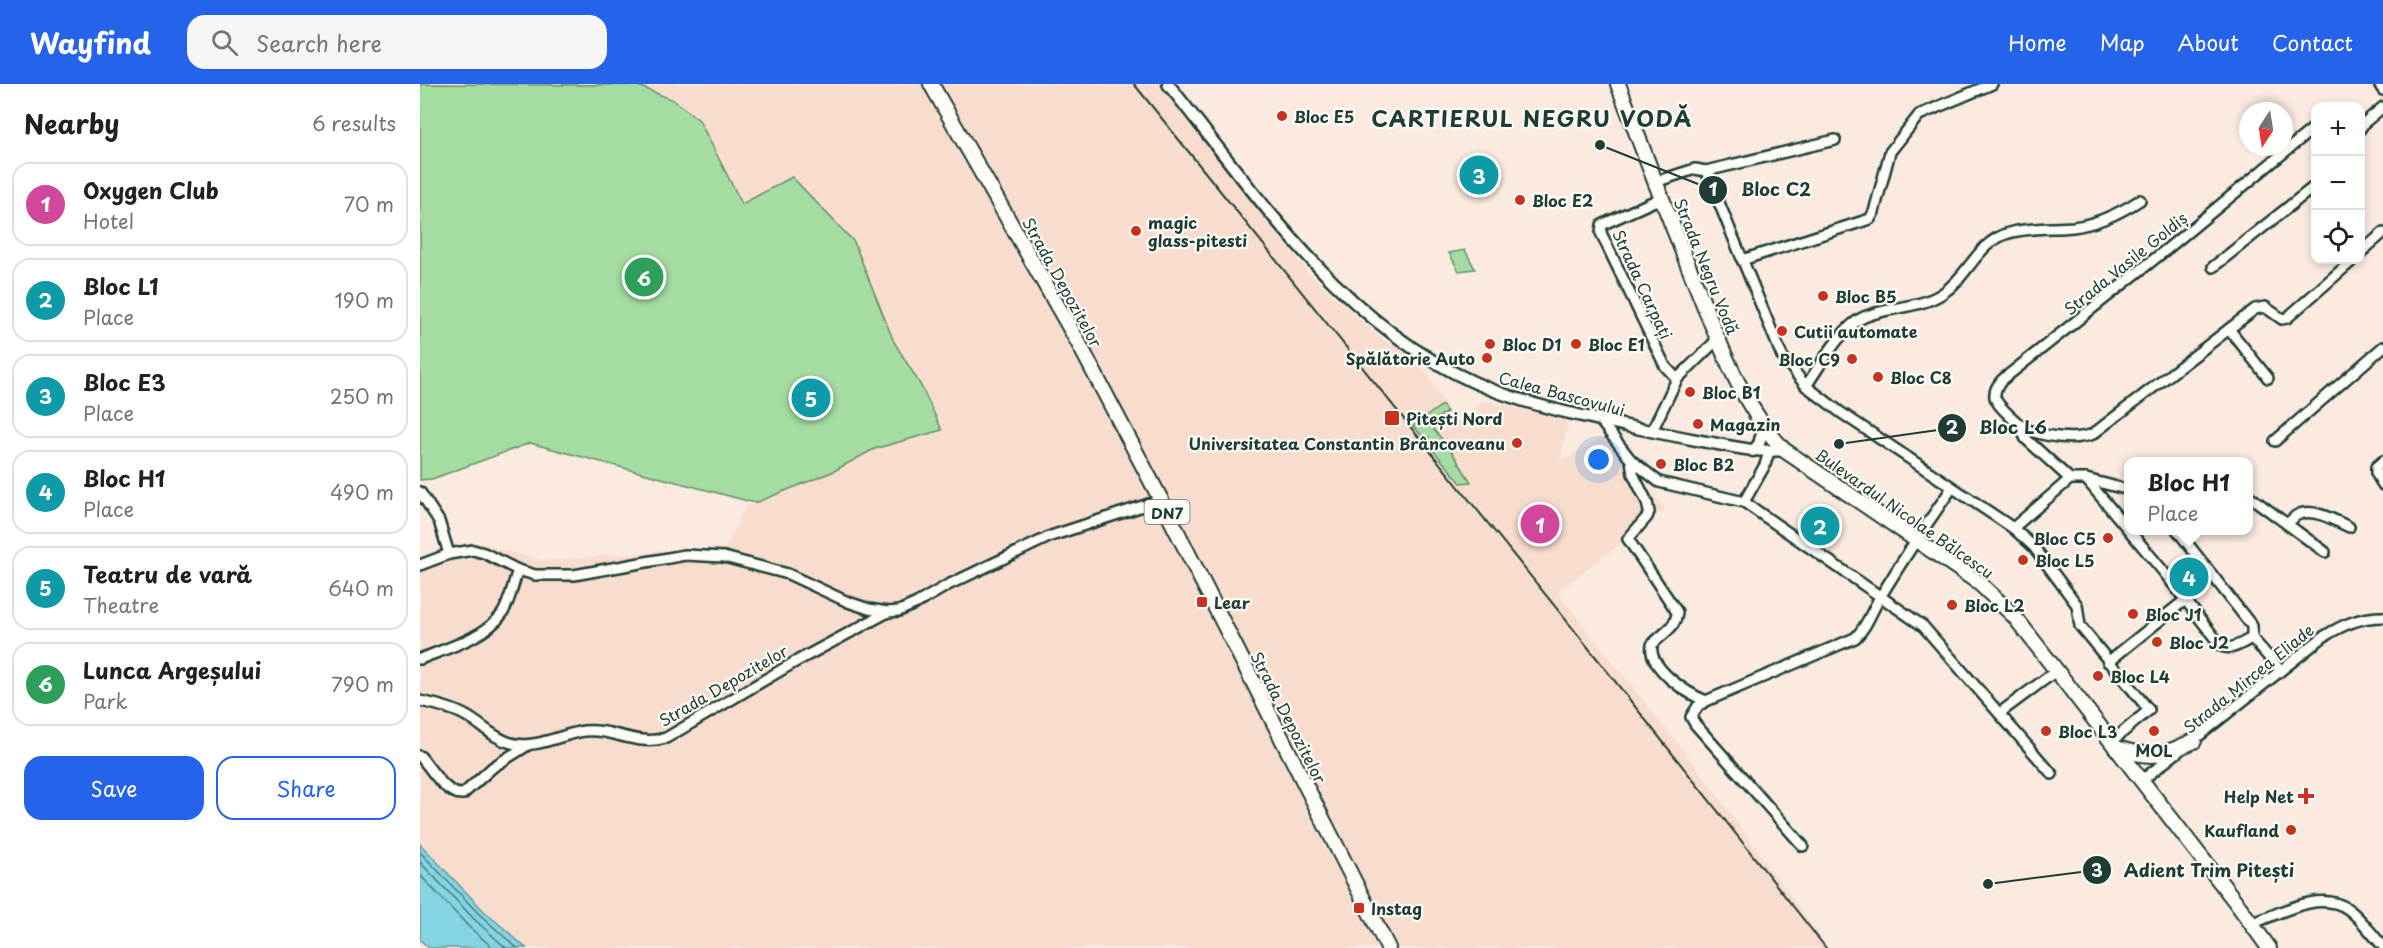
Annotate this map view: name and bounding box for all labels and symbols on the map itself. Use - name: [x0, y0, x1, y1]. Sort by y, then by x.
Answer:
- district label: CARTIERUL NEGRU VODĂ: [1371, 101, 1693, 134]
- north arrow: [2239, 102, 2293, 156]
- place label: Bloc E5: [1294, 104, 1354, 128]
- marker: Bloc E5: [1275, 109, 1289, 123]
- pin: 3: [1460, 152, 1498, 197]
- callout: Bloc C2: [1698, 172, 1823, 208]
- text: 1: [1709, 175, 1718, 202]
- text: Bloc C2: [1741, 175, 1811, 202]
- place label: Bloc E2: [1532, 188, 1593, 212]
- marker: Bloc E2: [1513, 193, 1527, 207]
- street label: Strada Negru Vodă: [1669, 194, 1745, 338]
- street label: Strada Vasile Goldiș: [2058, 206, 2192, 320]
- place label: magic glass-pitesti: [1148, 210, 1247, 252]
- street label: Strada Depozitelor: [1017, 213, 1109, 352]
- marker: magic glass-pitesti: [1129, 224, 1143, 238]
- street label: Strada Carpați: [1607, 225, 1679, 343]
- pin: 6: [624, 254, 664, 300]
- place label: Bloc B5: [1835, 284, 1896, 308]
- marker: Bloc B5: [1816, 289, 1830, 303]
- place label: Cutii automate: [1794, 319, 1918, 343]
- marker: Cutii automate: [1775, 324, 1789, 338]
- place label: Bloc D1: [1502, 332, 1561, 356]
- place label: Bloc E1: [1588, 332, 1645, 356]
- marker: Bloc D1: [1483, 337, 1497, 351]
- marker: Bloc E1: [1569, 337, 1583, 351]
- place label: Spălătorie Auto: [1346, 346, 1475, 370]
- place label: Bloc C9: [1778, 347, 1840, 371]
- marker: Spălătorie Auto: [1480, 351, 1494, 365]
- marker: Bloc C9: [1845, 352, 1859, 366]
- street label: Calea Bascovului: [1496, 365, 1628, 421]
- place label: Bloc C8: [1890, 365, 1952, 389]
- marker: Bloc C8: [1871, 370, 1885, 384]
- pin: 5: [792, 376, 830, 420]
- place label: Bloc B1: [1702, 380, 1761, 404]
- marker: Bloc B1: [1683, 385, 1697, 399]
- place label: Pitești Nord: [1406, 406, 1503, 430]
- marker: Pitești Nord: [1383, 409, 1401, 427]
- callout: Bloc L6: [1937, 410, 2059, 446]
- place label: Magazin: [1710, 412, 1780, 436]
- text: 2: [1946, 413, 1959, 440]
- text: Bloc L6: [1979, 413, 2047, 440]
- marker: Magazin: [1691, 417, 1705, 431]
- place label: Universitatea Constantin Brâncoveanu: [1188, 431, 1505, 455]
- marker: Universitatea Constantin Brâncoveanu: [1510, 436, 1524, 450]
- street label: Bulevardul Nicolae Bălcescu: [1811, 442, 1999, 584]
- your location: [1584, 445, 1613, 474]
- place label: Bloc B2: [1673, 452, 1735, 476]
- marker: Bloc B2: [1654, 457, 1668, 471]
- road number: DN7: [1144, 500, 1190, 524]
- pin: 1: [1520, 502, 1560, 546]
- pin: 2: [1800, 504, 1840, 548]
- place label: Bloc C5: [2034, 526, 2096, 550]
- marker: Bloc C5: [2101, 531, 2115, 545]
- place label: Bloc L5: [2035, 548, 2095, 572]
- marker: Bloc L5: [2016, 553, 2030, 567]
- pin: 4: [2170, 554, 2208, 600]
- place label: Lear: [1214, 590, 1251, 614]
- place label: Bloc L2: [1964, 593, 2025, 617]
- marker: Lear: [1195, 595, 1209, 609]
- marker: Bloc L2: [1945, 598, 1959, 612]
- place label: Bloc J1: [2145, 602, 2202, 626]
- marker: Bloc J1: [2126, 607, 2140, 621]
- street label: Strada Mircea Eliade: [2177, 618, 2319, 738]
- place label: Bloc J2: [2169, 630, 2229, 654]
- marker: Bloc J2: [2150, 635, 2164, 649]
- street label: Strada Depozitelor: [654, 638, 792, 732]
- street label: Strada Depozitelor: [1245, 647, 1333, 788]
- place label: Bloc L4: [2110, 664, 2170, 688]
- marker: Bloc L4: [2091, 669, 2105, 683]
- place label: Bloc L3: [2058, 719, 2117, 743]
- marker: Bloc L3: [2039, 724, 2053, 738]
- marker: MOL: [2147, 724, 2161, 738]
- place label: MOL: [2135, 738, 2173, 762]
- place label: Help Net: [2224, 784, 2294, 808]
- marker: Help Net: [2299, 789, 2313, 803]
- place label: Kaufland: [2204, 818, 2279, 842]
- marker: Kaufland: [2284, 823, 2298, 837]
- callout: Adient Trim Pitești: [2082, 852, 2307, 888]
- text: 3: [2091, 856, 2103, 883]
- text: Adient Trim Pitești: [2124, 856, 2294, 883]
- place label: Instag: [1371, 896, 1422, 920]
- marker: Instag: [1352, 901, 1366, 915]

